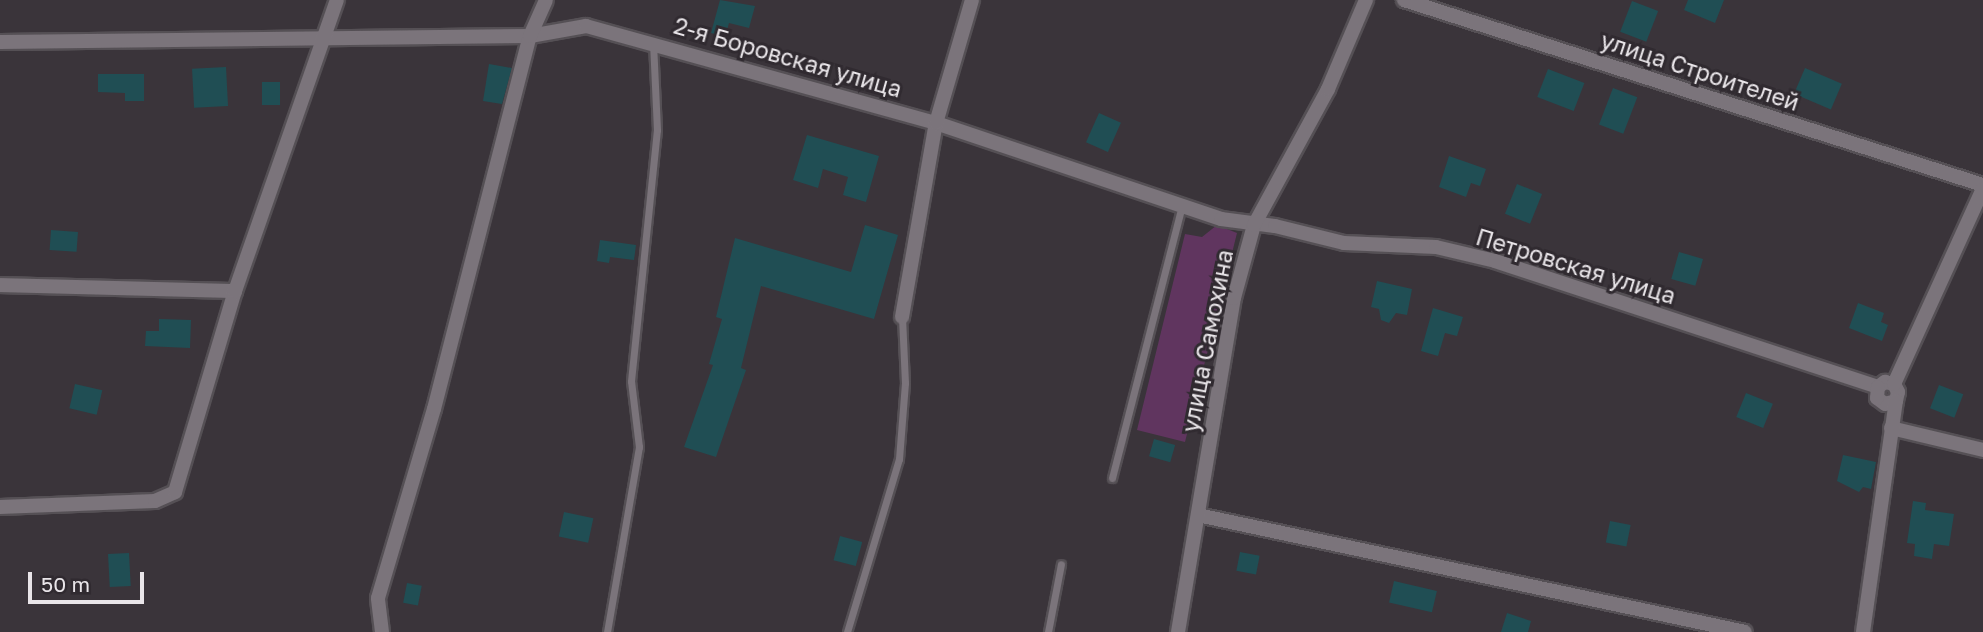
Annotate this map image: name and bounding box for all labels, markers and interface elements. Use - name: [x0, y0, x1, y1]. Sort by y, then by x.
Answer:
- street label: 2-я Боровская улица: [671, 11, 905, 103]
- street label: улица Строителей: [1597, 26, 1803, 116]
- street label: Петровская улица: [1473, 222, 1679, 310]
- street label: улица Самохина: [1176, 247, 1238, 435]
- scale bar: [32, 558, 147, 602]
- text: 50 m: [41, 571, 90, 597]

